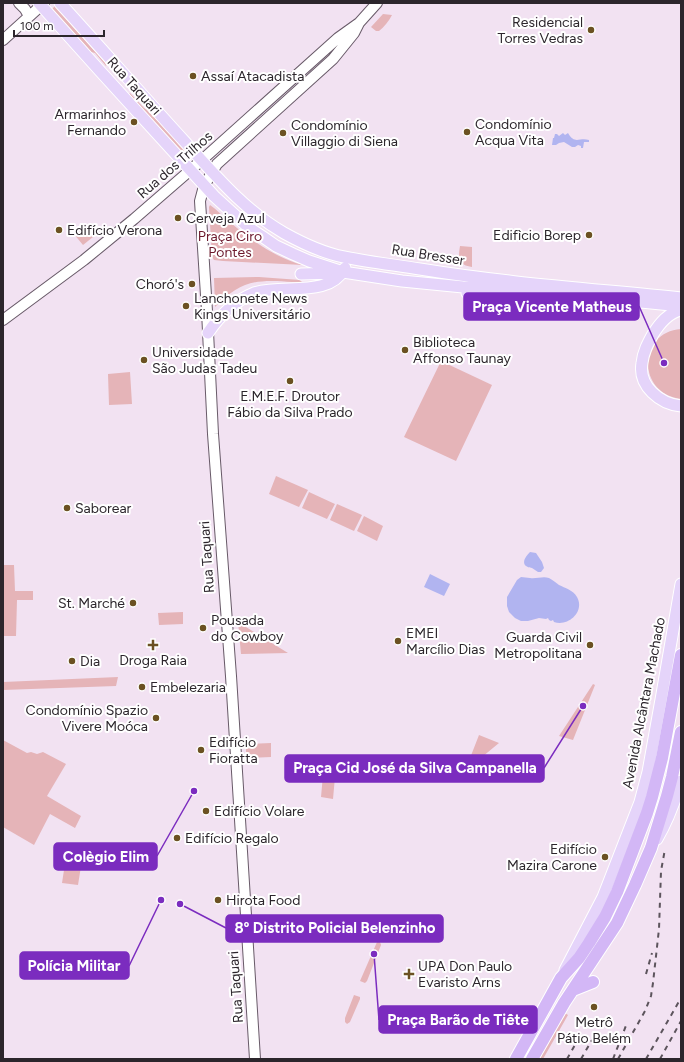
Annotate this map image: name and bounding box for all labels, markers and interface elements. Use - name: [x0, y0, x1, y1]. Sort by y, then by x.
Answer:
- scale bar: [14, 12, 104, 38]
- place label: Residencial Torres Vedras: [498, 14, 583, 47]
- text: 100 m: [20, 19, 54, 33]
- marker: Residencial Torres Vedras: [586, 25, 596, 35]
- street label: Rua Taquari: [104, 53, 164, 119]
- place label: Assaí Atacadista: [201, 68, 304, 85]
- marker: Assaí Atacadista: [188, 71, 198, 81]
- place label: Armarinhos Fernando: [54, 106, 126, 139]
- place label: Condomínio Acqua Vita: [475, 116, 552, 149]
- marker: Armarinhos Fernando: [129, 117, 139, 127]
- place label: Condomínio Villaggio di Siena: [291, 117, 398, 150]
- marker: Condomínio Acqua Vita: [462, 127, 472, 137]
- street label: Rua dos Trilhos: [134, 128, 216, 202]
- marker: Condomínio Villaggio di Siena: [278, 128, 288, 138]
- place label: Cerveja Azul: [186, 210, 265, 227]
- marker: Cerveja Azul: [173, 213, 183, 223]
- place label: Edifício Verona: [67, 222, 162, 239]
- marker: Edifício Verona: [54, 225, 64, 235]
- place label: Edifìcio Borep: [493, 227, 581, 244]
- park label: Praça Ciro Pontes: [198, 228, 262, 261]
- marker: Edifìcio Borep: [584, 230, 594, 240]
- street label: Rua Bresser: [390, 241, 466, 269]
- place label: Choró's: [136, 276, 184, 293]
- marker: Choró's: [187, 279, 197, 289]
- place label: Lanchonete News Kings Universitário: [194, 290, 311, 323]
- callout: Praça Vicente Matheus: [464, 293, 639, 320]
- text: Praça Vicente Matheus: [472, 298, 632, 316]
- marker: Lanchonete News Kings Universitário: [181, 301, 191, 311]
- place label: Biblioteca Affonso Taunay: [413, 334, 511, 367]
- place label: Universidade São Judas Tadeu: [152, 344, 257, 377]
- marker: Biblioteca Affonso Taunay: [400, 345, 410, 355]
- marker: Universidade São Judas Tadeu: [139, 355, 149, 365]
- marker: E.M.E.F. Droutor Fábio da Silva Prado: [285, 376, 295, 386]
- place label: E.M.E.F. Droutor Fábio da Silva Prado: [227, 388, 353, 421]
- place label: Saborear: [75, 500, 132, 517]
- marker: Saborear: [62, 503, 72, 513]
- street label: Rua Taquari: [196, 520, 218, 594]
- place label: St. Marché: [58, 595, 125, 612]
- marker: St. Marché: [128, 598, 138, 608]
- place label: Pousada do Cowboy: [211, 612, 284, 645]
- street label: Avenida Alcântara Machado: [619, 616, 669, 790]
- marker: Pousada do Cowboy: [198, 623, 208, 633]
- place label: EMEI Marcílio Dias: [406, 625, 485, 658]
- place label: Guarda Civil Metropolitana: [494, 629, 582, 662]
- marker: EMEI Marcílio Dias: [393, 636, 403, 646]
- marker: Droga Raia: [148, 640, 158, 650]
- marker: Guarda Civil Metropolitana: [585, 640, 595, 650]
- place label: Droga Raia: [119, 652, 187, 669]
- place label: Dia: [80, 653, 100, 670]
- marker: Dia: [67, 656, 77, 666]
- place label: Embelezaria: [150, 679, 226, 696]
- marker: Embelezaria: [137, 682, 147, 692]
- place label: Condomínio Spazio Vivere Moóca: [26, 702, 148, 735]
- marker: Condomínio Spazio Vivere Moóca: [151, 713, 161, 723]
- place label: Edifício Fioratta: [209, 734, 258, 767]
- marker: Edifício Fioratta: [196, 745, 206, 755]
- callout: Praça Cid José da Silva Campanella: [285, 755, 544, 782]
- text: Praça Cid José da Silva Campanella: [293, 759, 537, 777]
- place label: Edifício Volare: [214, 803, 305, 820]
- marker: Edifício Volare: [201, 806, 211, 816]
- place label: Edifício Regalo: [185, 830, 279, 847]
- marker: Edifício Regalo: [172, 833, 182, 843]
- place label: Edifício Mazira Carone: [507, 841, 597, 874]
- callout: Colègio Elim: [54, 843, 157, 870]
- text: Colègio Elim: [63, 848, 149, 866]
- marker: Edifício Mazira Carone: [600, 852, 610, 862]
- place label: Hirota Food: [226, 892, 300, 909]
- marker: Hirota Food: [213, 895, 223, 905]
- callout: 8º Distrito Policial Belenzinho: [226, 915, 443, 942]
- text: 8º Distrito Policial Belenzinho: [235, 919, 436, 937]
- street label: Rua Taquari: [225, 950, 247, 1024]
- callout: Polícia Militar: [20, 952, 129, 979]
- text: Polícia Militar: [28, 957, 121, 975]
- place label: UPA Don Paulo Evaristo Arns: [418, 958, 512, 991]
- marker: UPA Don Paulo Evaristo Arns: [403, 968, 415, 980]
- marker: Metrô Pátio Belém: [589, 1002, 599, 1012]
- callout: Praça Barão de Tiête: [379, 1006, 537, 1033]
- text: Praça Barão de Tiête: [387, 1011, 529, 1029]
- place label: Metrô Pátio Belém: [557, 1014, 631, 1047]

